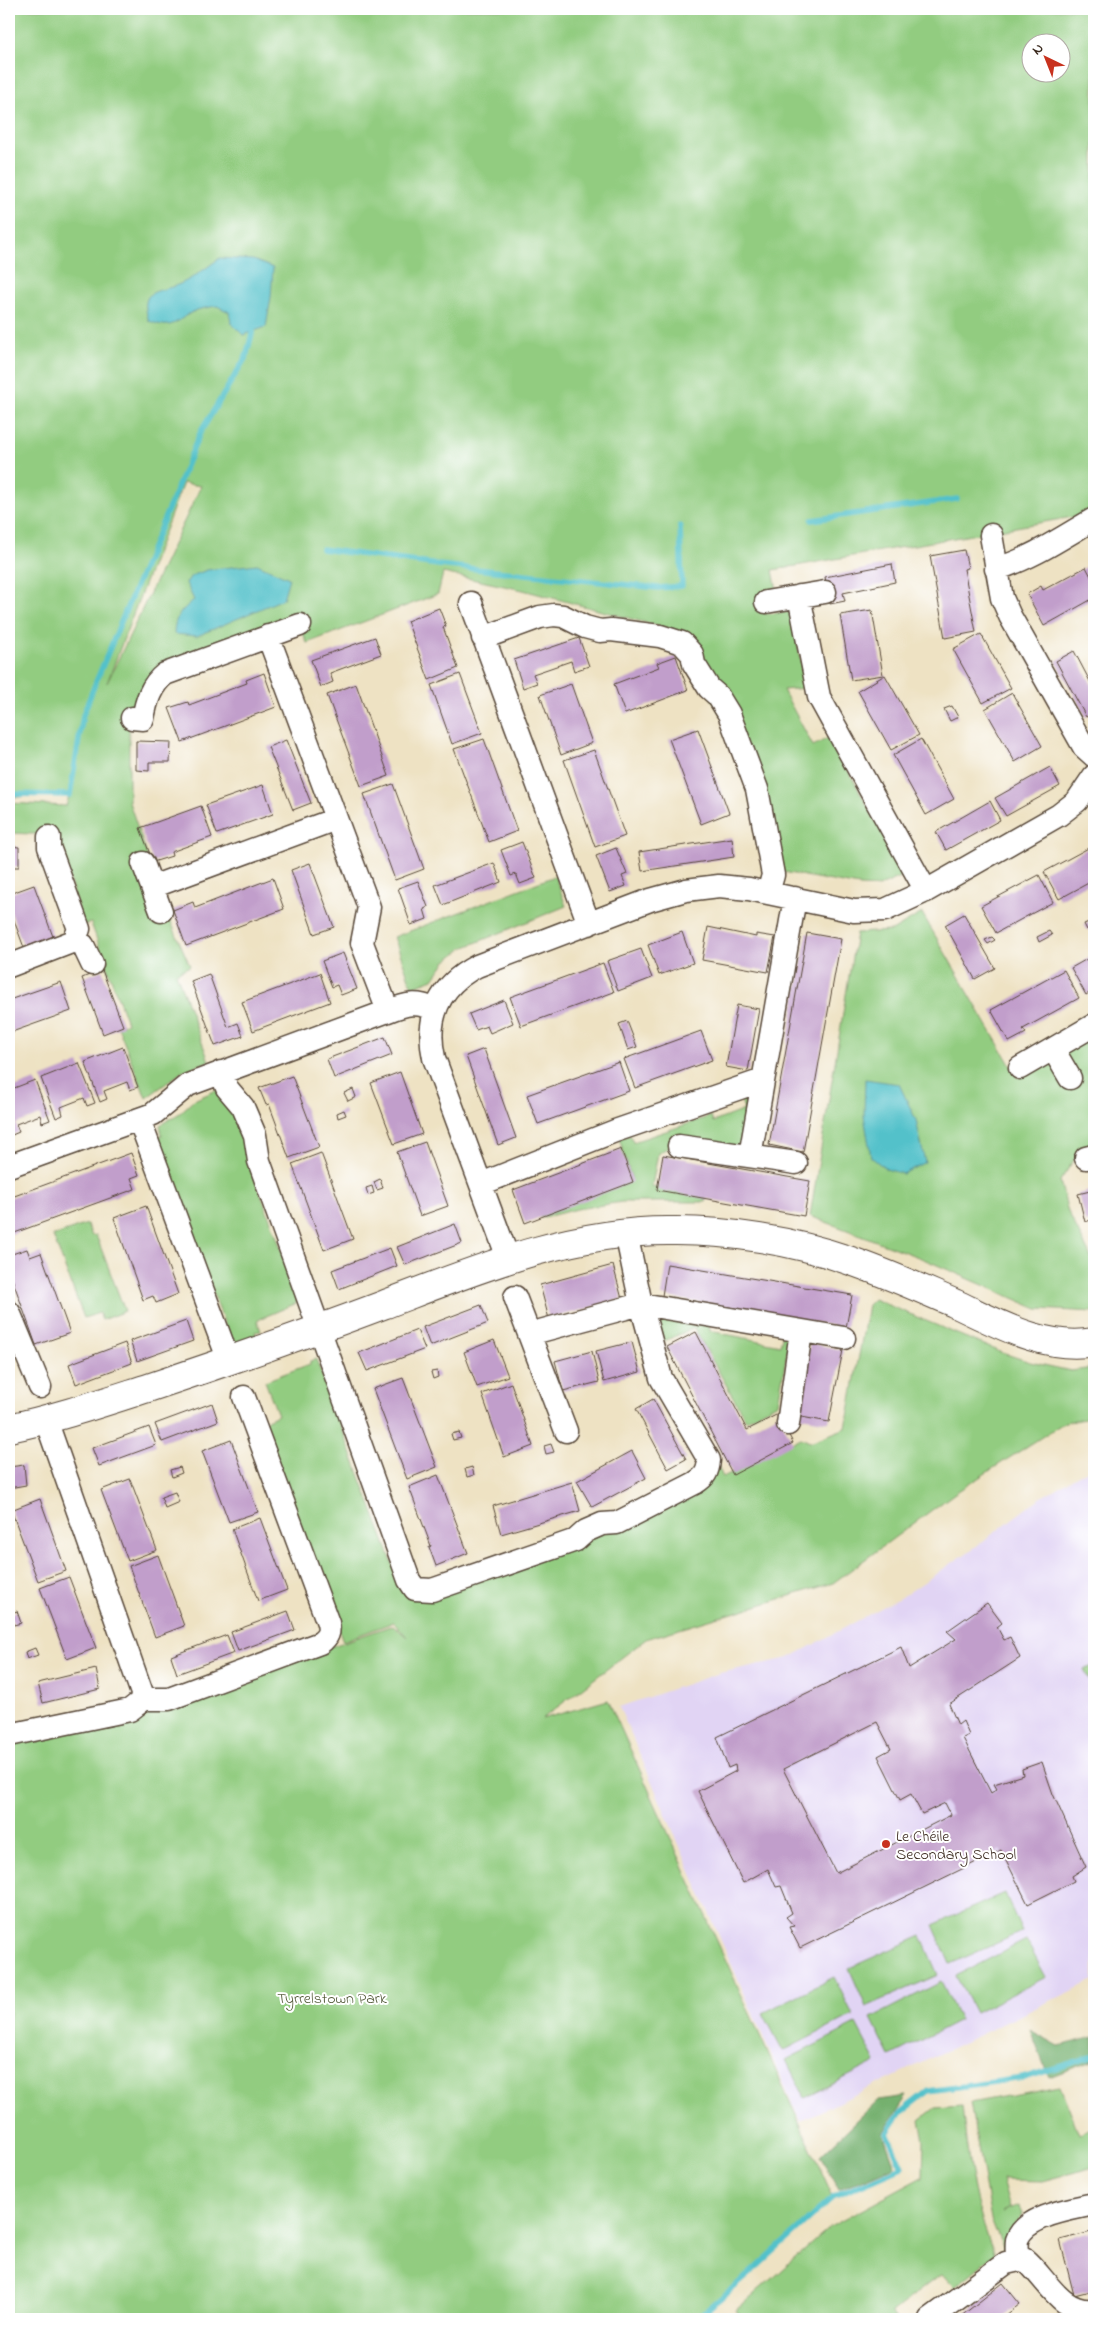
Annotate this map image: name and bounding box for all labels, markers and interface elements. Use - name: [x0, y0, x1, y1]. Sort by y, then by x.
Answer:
- north arrow: [1020, 32, 1070, 82]
- text: N: [1028, 39, 1049, 60]
- place label: Le Chéile Secondary School: [896, 1825, 1016, 1867]
- marker: Le Chéile Secondary School: [880, 1838, 892, 1850]
- park label: Tyrrelstown Park: [277, 1987, 388, 2011]

